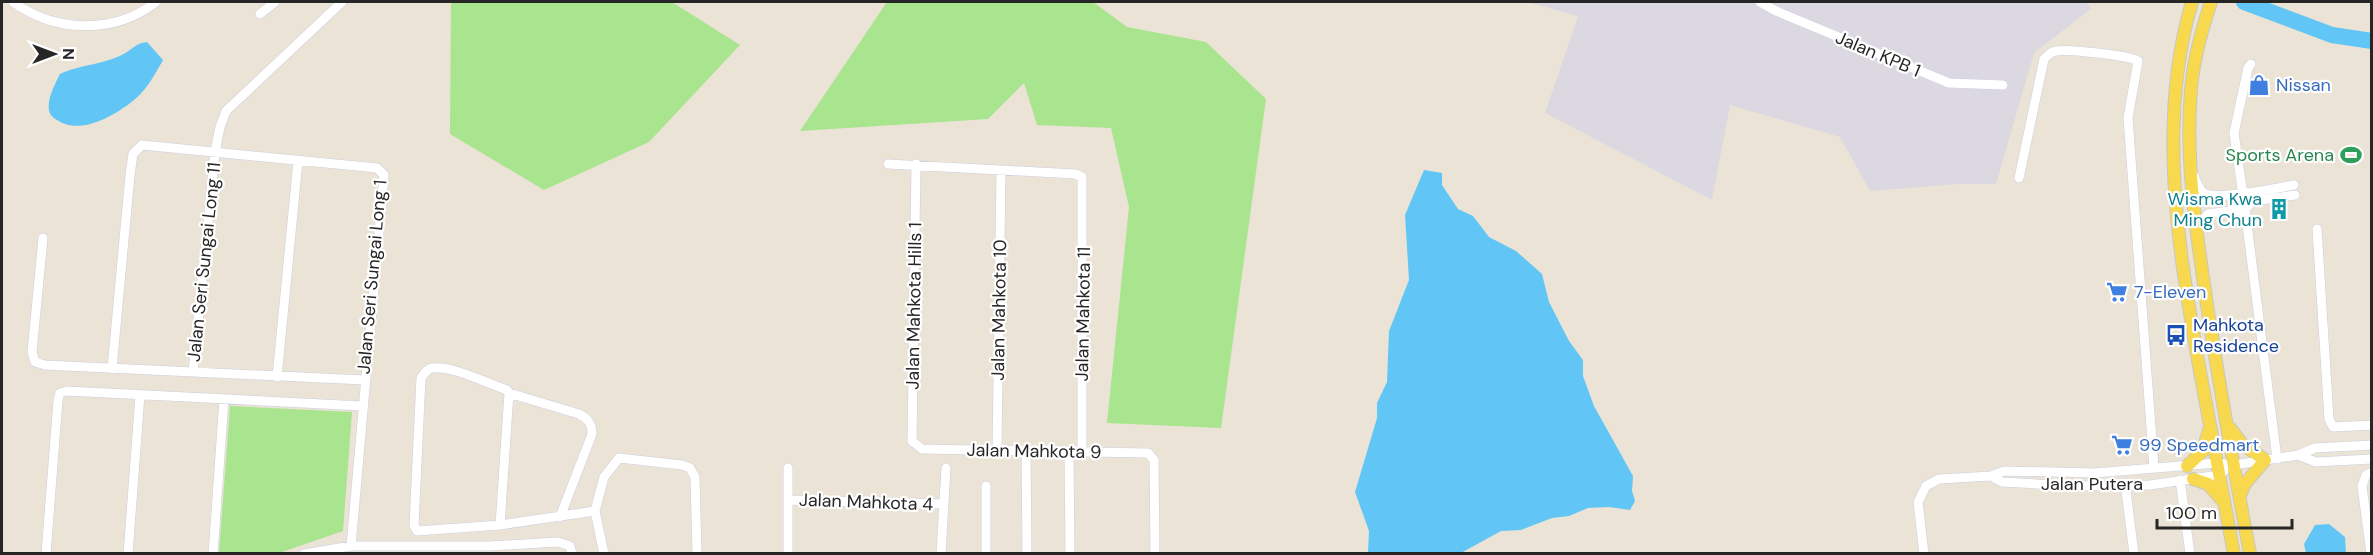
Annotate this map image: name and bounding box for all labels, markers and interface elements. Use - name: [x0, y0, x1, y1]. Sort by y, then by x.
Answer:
- north arrow: [24, 24, 84, 84]
- street label: Jalan KPB 1: [1832, 25, 1924, 83]
- text: N: [58, 48, 79, 60]
- shop icon: Nissan: [2247, 73, 2271, 97]
- place label: Nissan: [2276, 73, 2331, 97]
- place label: Sports Arena: [2225, 143, 2334, 167]
- sports icon: Sports Arena: [2339, 143, 2363, 167]
- street label: Jalan Seri Sungai Long 11: [182, 161, 226, 363]
- street label: Jalan Seri Sungai Long 1: [352, 179, 392, 375]
- place label: Wisma Kwa Ming Chun: [2167, 187, 2262, 232]
- building icon: Wisma Kwa Ming Chun: [2267, 197, 2291, 221]
- street label: Jalan Mahkota Hills 1: [901, 222, 927, 390]
- street label: Jalan Mahkota 10: [986, 239, 1012, 381]
- street label: Jalan Mahkota 11: [1070, 246, 1096, 382]
- supermarket icon: 7-Eleven: [2105, 280, 2129, 304]
- place label: 7-Eleven: [2134, 280, 2206, 304]
- place label: Mahkota Residence: [2193, 313, 2279, 358]
- bus stop icon: Mahkota Residence: [2164, 323, 2188, 347]
- supermarket icon: 99 Speedmart: [2110, 433, 2134, 457]
- place label: 99 Speedmart: [2139, 433, 2259, 457]
- street label: Jalan Mahkota 9: [966, 438, 1102, 464]
- street label: Jalan Putera: [2041, 472, 2143, 496]
- street label: Jalan Mahkota 4: [798, 488, 934, 516]
- scale bar: [2157, 492, 2292, 530]
- text: 100 m: [2166, 501, 2217, 525]

